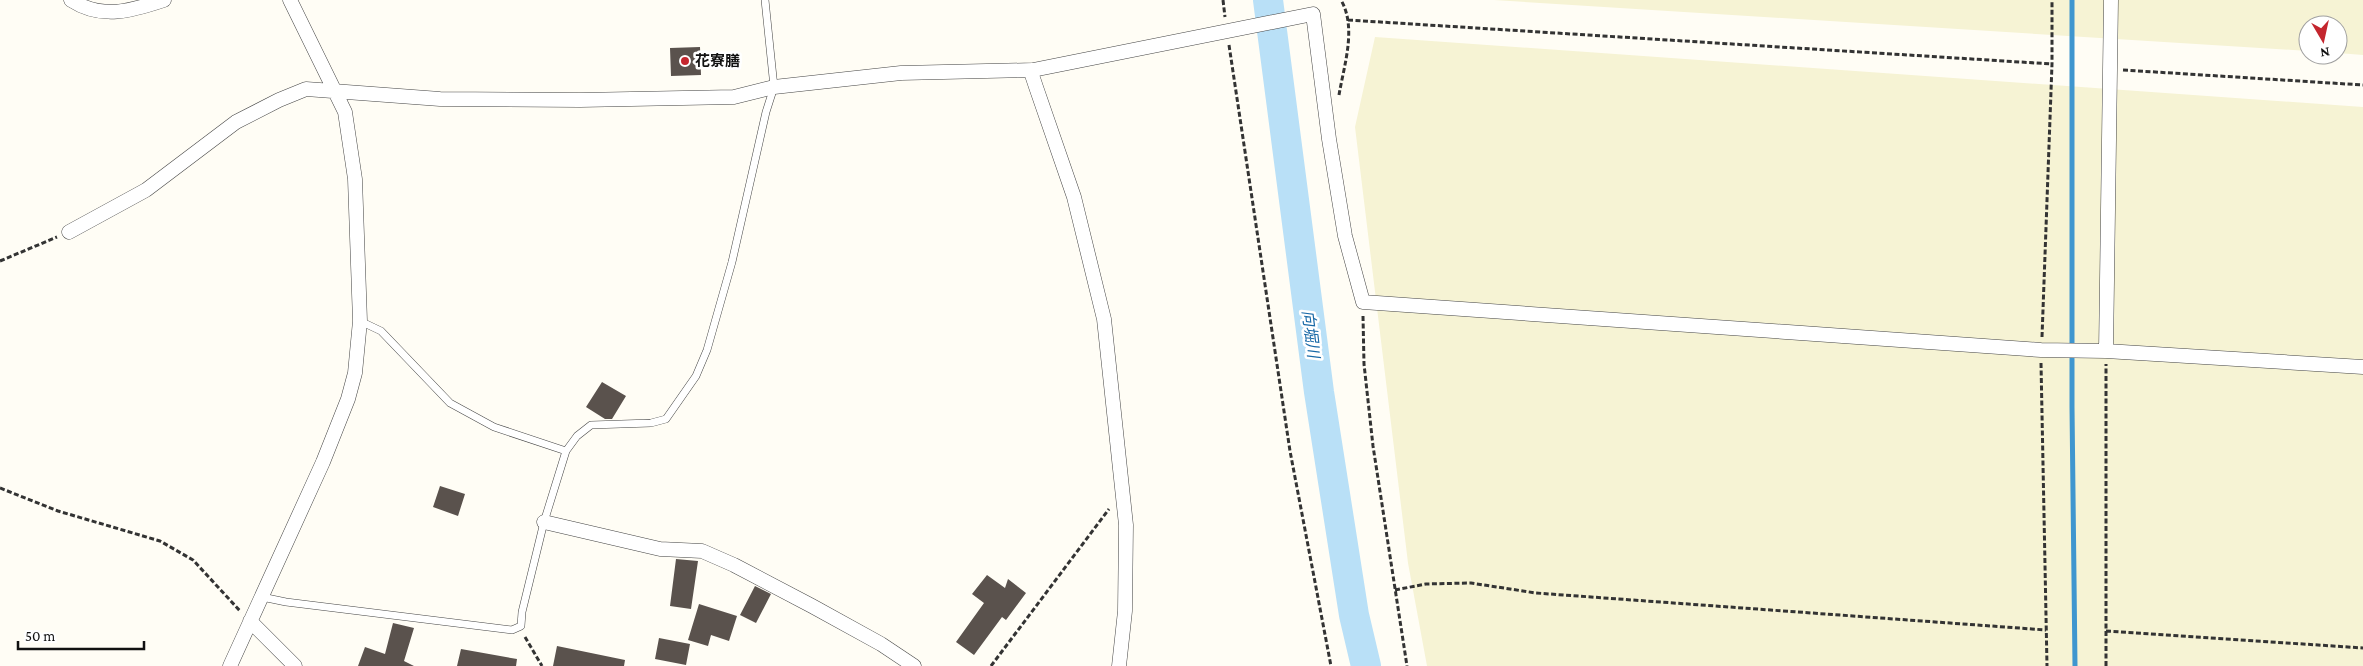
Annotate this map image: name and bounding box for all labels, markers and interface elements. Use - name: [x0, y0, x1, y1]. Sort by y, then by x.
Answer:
- north arrow: [2298, 15, 2348, 65]
- text: N: [2319, 44, 2331, 62]
- place label: 花寮膳: [695, 53, 740, 69]
- marker: 花寮膳: [679, 55, 691, 67]
- water label: 向堀川: [1300, 309, 1323, 361]
- scale bar: [18, 618, 144, 650]
- text: 50 m: [25, 628, 55, 644]

